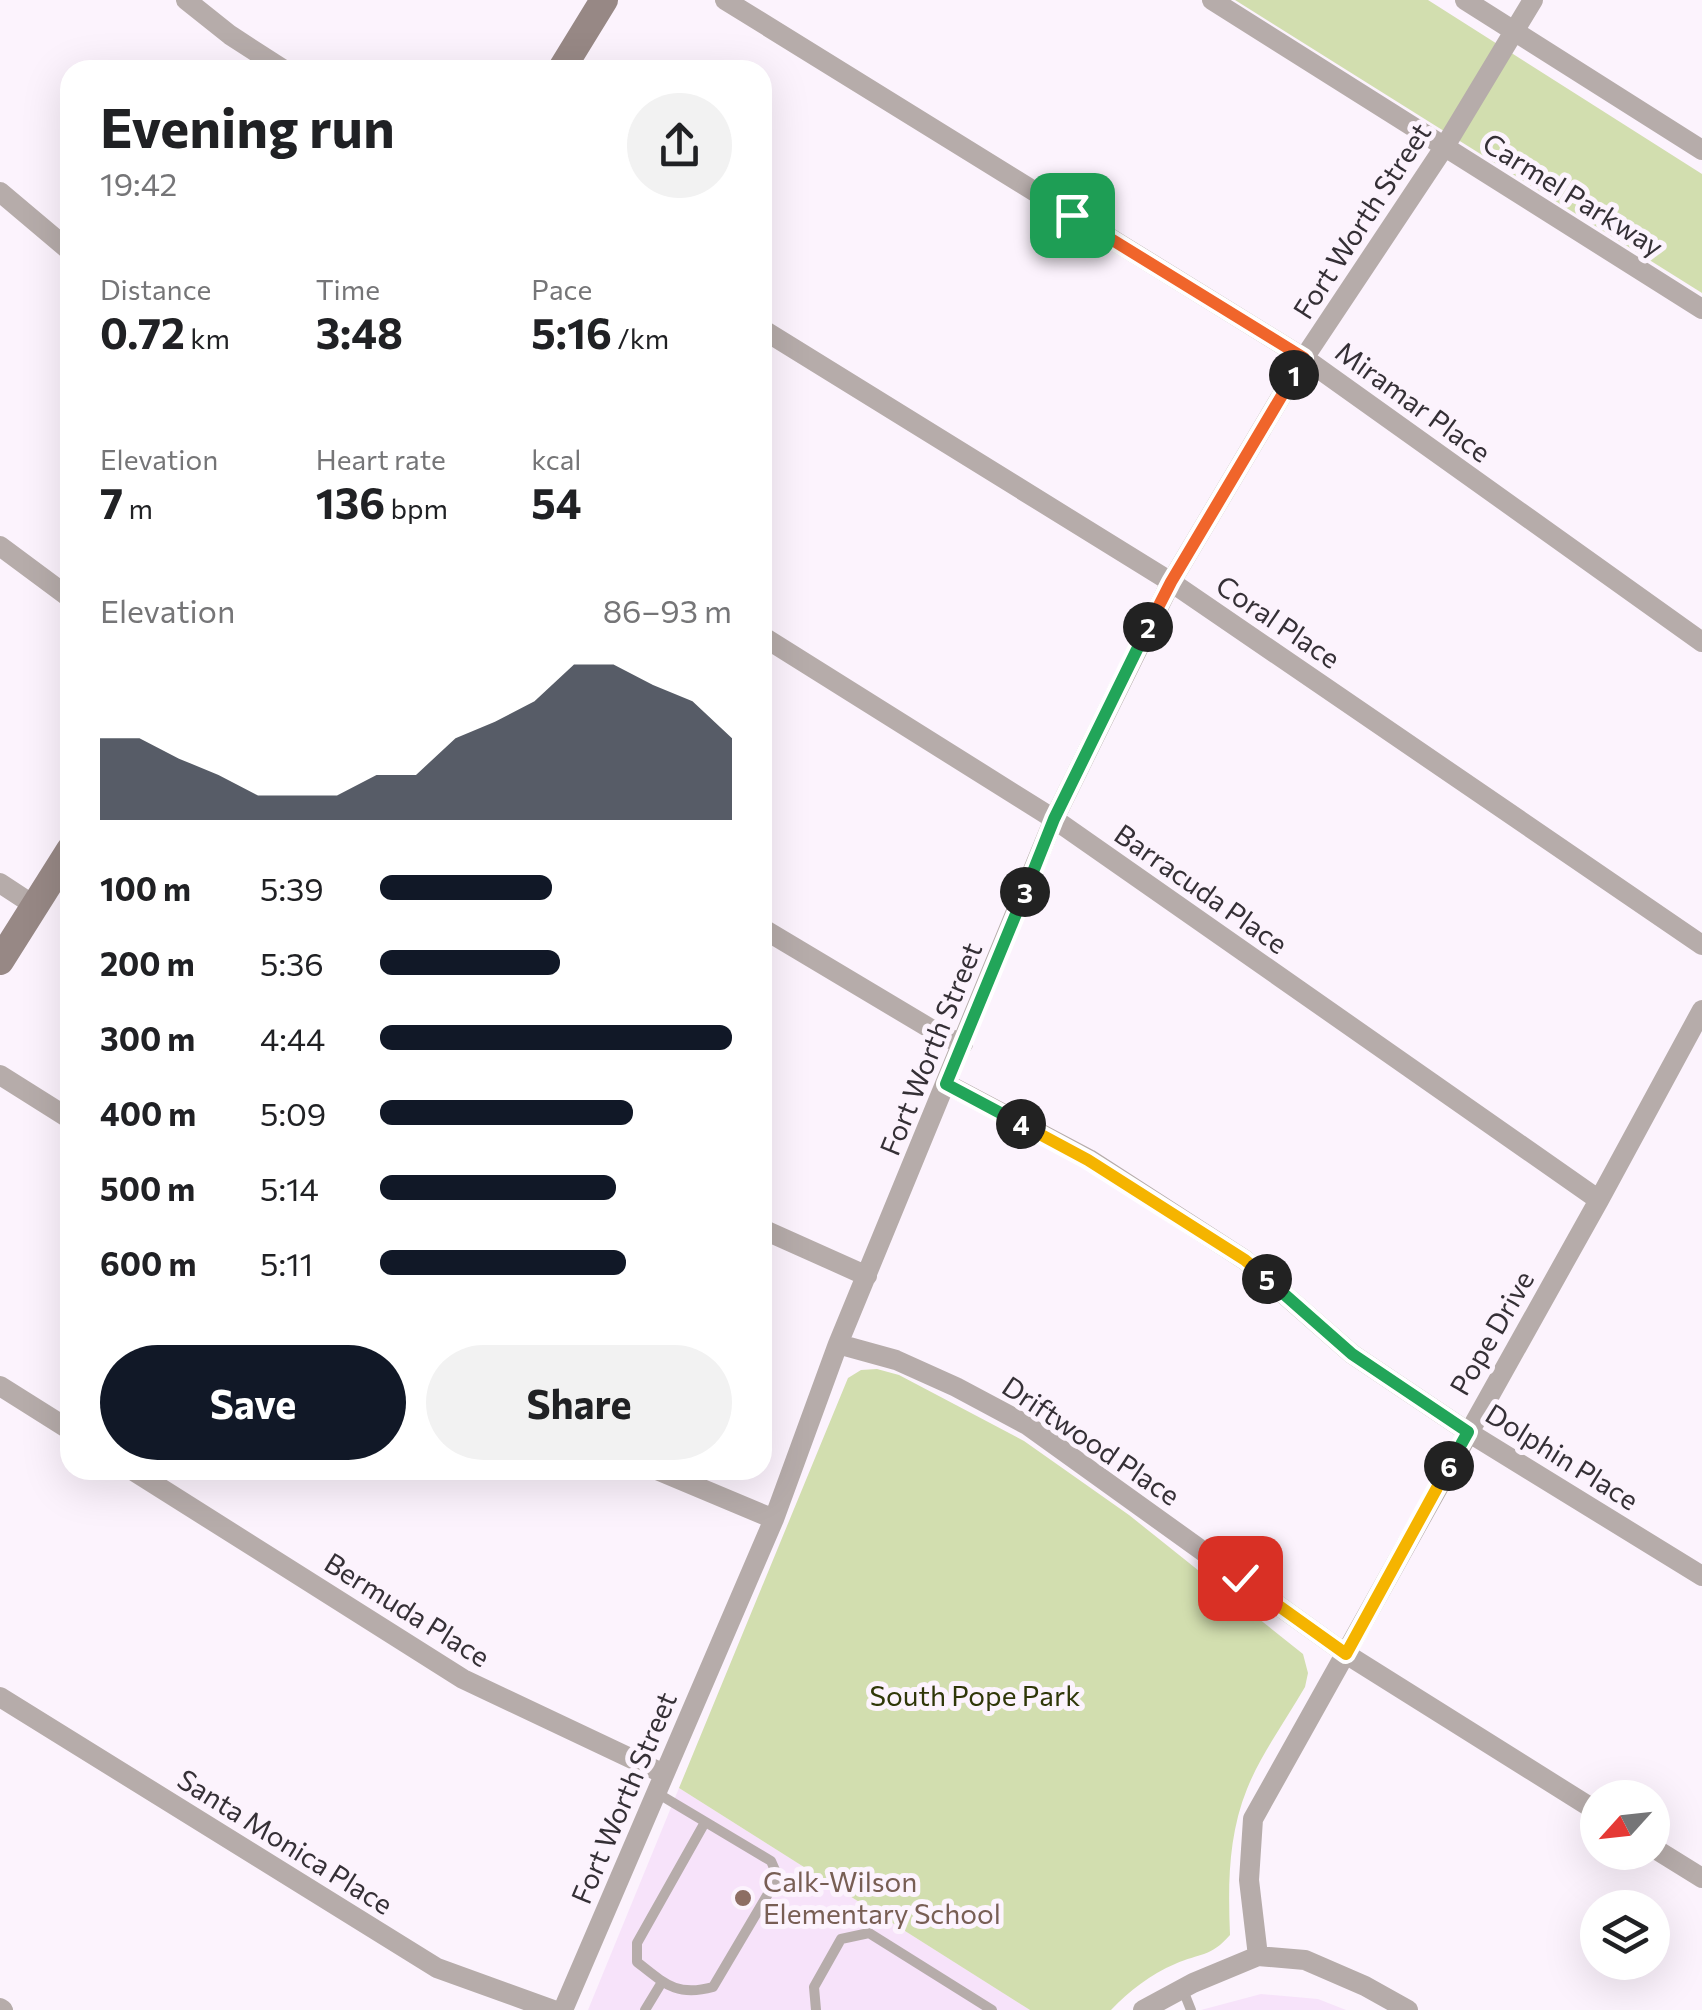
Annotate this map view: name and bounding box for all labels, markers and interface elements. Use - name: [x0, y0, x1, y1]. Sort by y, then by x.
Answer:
- text: Evening run: [100, 92, 395, 159]
- button: share: [627, 93, 732, 198]
- street label: Fort Worth Street: [1285, 116, 1437, 325]
- street label: Carmel Parkway: [1477, 125, 1670, 263]
- text: 19:42: [100, 163, 177, 203]
- pin: [1030, 173, 1115, 258]
- icon: arrive: [1045, 188, 1100, 243]
- text: Distance: [100, 272, 211, 306]
- text: Time: [316, 272, 380, 306]
- text: Pace: [531, 272, 592, 306]
- text: 0.72: [100, 306, 185, 358]
- text: 3:48: [316, 306, 403, 358]
- text: 5:16: [531, 306, 612, 358]
- text: km: [185, 321, 230, 355]
- text: /km: [612, 321, 669, 355]
- street label: Miramar Place: [1330, 334, 1498, 469]
- pin: 1: [1269, 350, 1319, 400]
- text: 1: [1288, 358, 1300, 392]
- text: Elevation: [100, 442, 218, 476]
- text: Heart rate: [316, 442, 446, 476]
- text: kcal: [531, 442, 581, 476]
- text: 7: [100, 476, 123, 528]
- text: 136: [316, 476, 385, 528]
- text: 54: [531, 476, 582, 528]
- text: m: [123, 491, 153, 525]
- text: bpm: [385, 491, 448, 525]
- street label: Coral Place: [1210, 567, 1347, 675]
- text: Elevation: [100, 590, 235, 630]
- text: 86–93 m: [603, 590, 732, 630]
- pin: 2: [1123, 602, 1173, 652]
- text: 2: [1140, 610, 1156, 644]
- street label: Barracuda Place: [1109, 816, 1294, 960]
- pin: 3: [1000, 867, 1050, 917]
- text: 100 m: [100, 868, 191, 908]
- text: 5:39: [260, 868, 324, 908]
- text: 3: [1017, 875, 1033, 909]
- street label: Fort Worth Street: [872, 937, 988, 1160]
- text: 200 m: [100, 943, 195, 983]
- text: 5:36: [260, 943, 324, 983]
- text: 300 m: [100, 1018, 195, 1058]
- text: 4:44: [260, 1018, 325, 1058]
- text: 400 m: [100, 1093, 196, 1133]
- text: 5:09: [260, 1093, 326, 1133]
- pin: 4: [996, 1099, 1046, 1149]
- text: 4: [1012, 1107, 1030, 1141]
- text: 500 m: [100, 1168, 195, 1208]
- text: 5:14: [260, 1168, 319, 1208]
- text: 600 m: [100, 1243, 196, 1283]
- text: 5:11: [260, 1243, 313, 1283]
- pin: 5: [1242, 1254, 1292, 1304]
- text: 5: [1259, 1262, 1275, 1296]
- street label: Pope Drive: [1442, 1264, 1540, 1401]
- button: Save: [100, 1345, 406, 1460]
- button: Share: [426, 1345, 732, 1460]
- street label: Driftwood Place: [996, 1368, 1187, 1512]
- street label: Dolphin Place: [1480, 1396, 1645, 1517]
- pin: 6: [1424, 1441, 1474, 1491]
- text: 6: [1440, 1449, 1458, 1483]
- pin: [1198, 1536, 1283, 1621]
- street label: Bermuda Place: [319, 1545, 496, 1673]
- icon: check: [1213, 1551, 1268, 1606]
- park label: South Pope Park: [870, 1678, 1080, 1712]
- street label: Fort Worth Street: [563, 1687, 683, 1909]
- street label: Santa Monica Place: [172, 1761, 399, 1921]
- north arrow: [1580, 1780, 1670, 1870]
- map controls: [1580, 1780, 1670, 1980]
- place label: Calk-Wilson Elementary School: [763, 1864, 1001, 1930]
- marker: Calk-Wilson Elementary School: [732, 1887, 754, 1909]
- button: layers: [1580, 1890, 1670, 1980]

